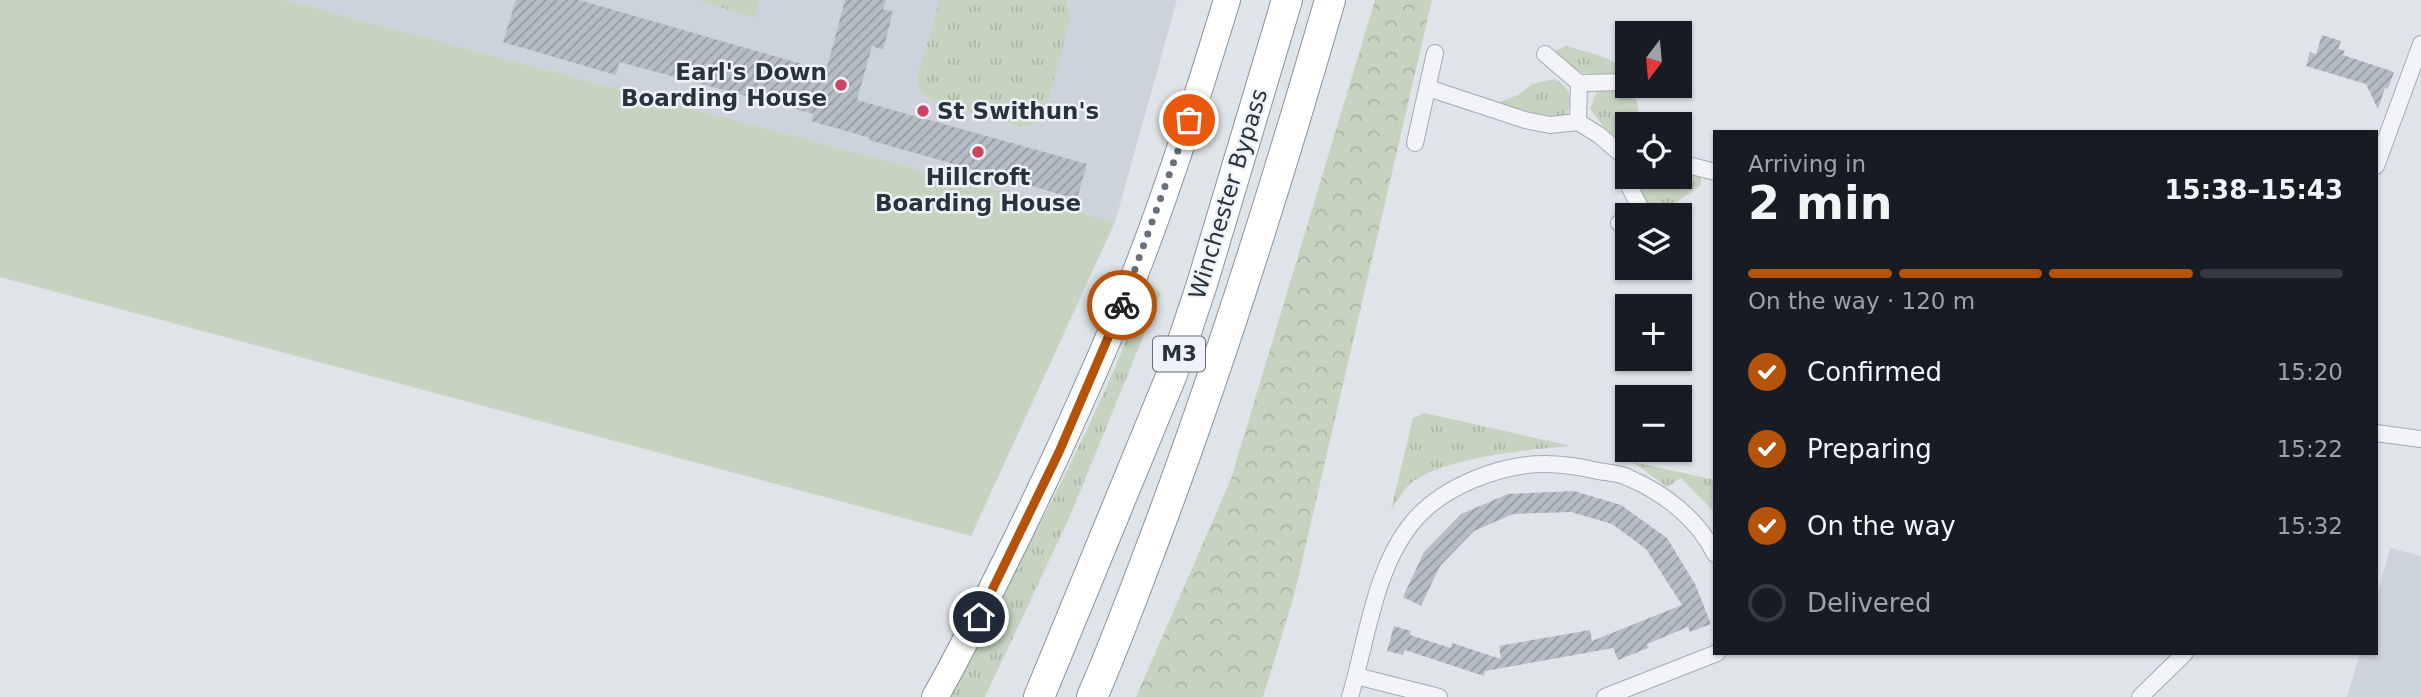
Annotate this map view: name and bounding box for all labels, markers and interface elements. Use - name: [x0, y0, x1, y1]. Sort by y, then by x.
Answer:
- north arrow: [1615, 21, 1692, 98]
- map controls: [1615, 21, 1692, 462]
- place label: Earl's Down Boarding House: [621, 59, 827, 111]
- marker: Earl's Down Boarding House: [833, 77, 849, 93]
- street label: Winchester Bypass: [1184, 86, 1272, 302]
- pin: [1159, 90, 1219, 150]
- place label: St Swithun's: [937, 98, 1099, 124]
- icon: bag: [1170, 101, 1208, 139]
- marker: St Swithun's: [915, 103, 931, 119]
- button: locate: [1615, 112, 1692, 189]
- marker: Hillcroft Boarding House: [970, 144, 986, 160]
- text: Arriving in: [1748, 151, 1866, 177]
- place label: Hillcroft Boarding House: [875, 164, 1081, 216]
- text: 15:38–15:43: [2164, 175, 2343, 205]
- text: 2 min: [1748, 176, 1892, 230]
- button: layers: [1615, 203, 1692, 280]
- courier: [1087, 270, 1157, 340]
- icon: bike: [1103, 286, 1141, 324]
- text: On the way · 120 m: [1748, 288, 1975, 314]
- button: +: [1615, 294, 1692, 371]
- road number: M3: [1153, 336, 1205, 372]
- icon: check: [1748, 353, 1786, 391]
- text: Confirmed: [1807, 357, 1942, 387]
- text: 15:20: [2277, 359, 2343, 385]
- button: −: [1615, 385, 1692, 462]
- icon: check: [1748, 430, 1786, 468]
- text: Preparing: [1807, 434, 1932, 464]
- text: 15:22: [2277, 436, 2343, 462]
- icon: check: [1748, 507, 1786, 545]
- text: On the way: [1807, 511, 1956, 541]
- text: 15:32: [2277, 513, 2343, 539]
- pin: [949, 587, 1009, 647]
- text: Delivered: [1807, 588, 1931, 618]
- icon: home: [960, 598, 998, 636]

